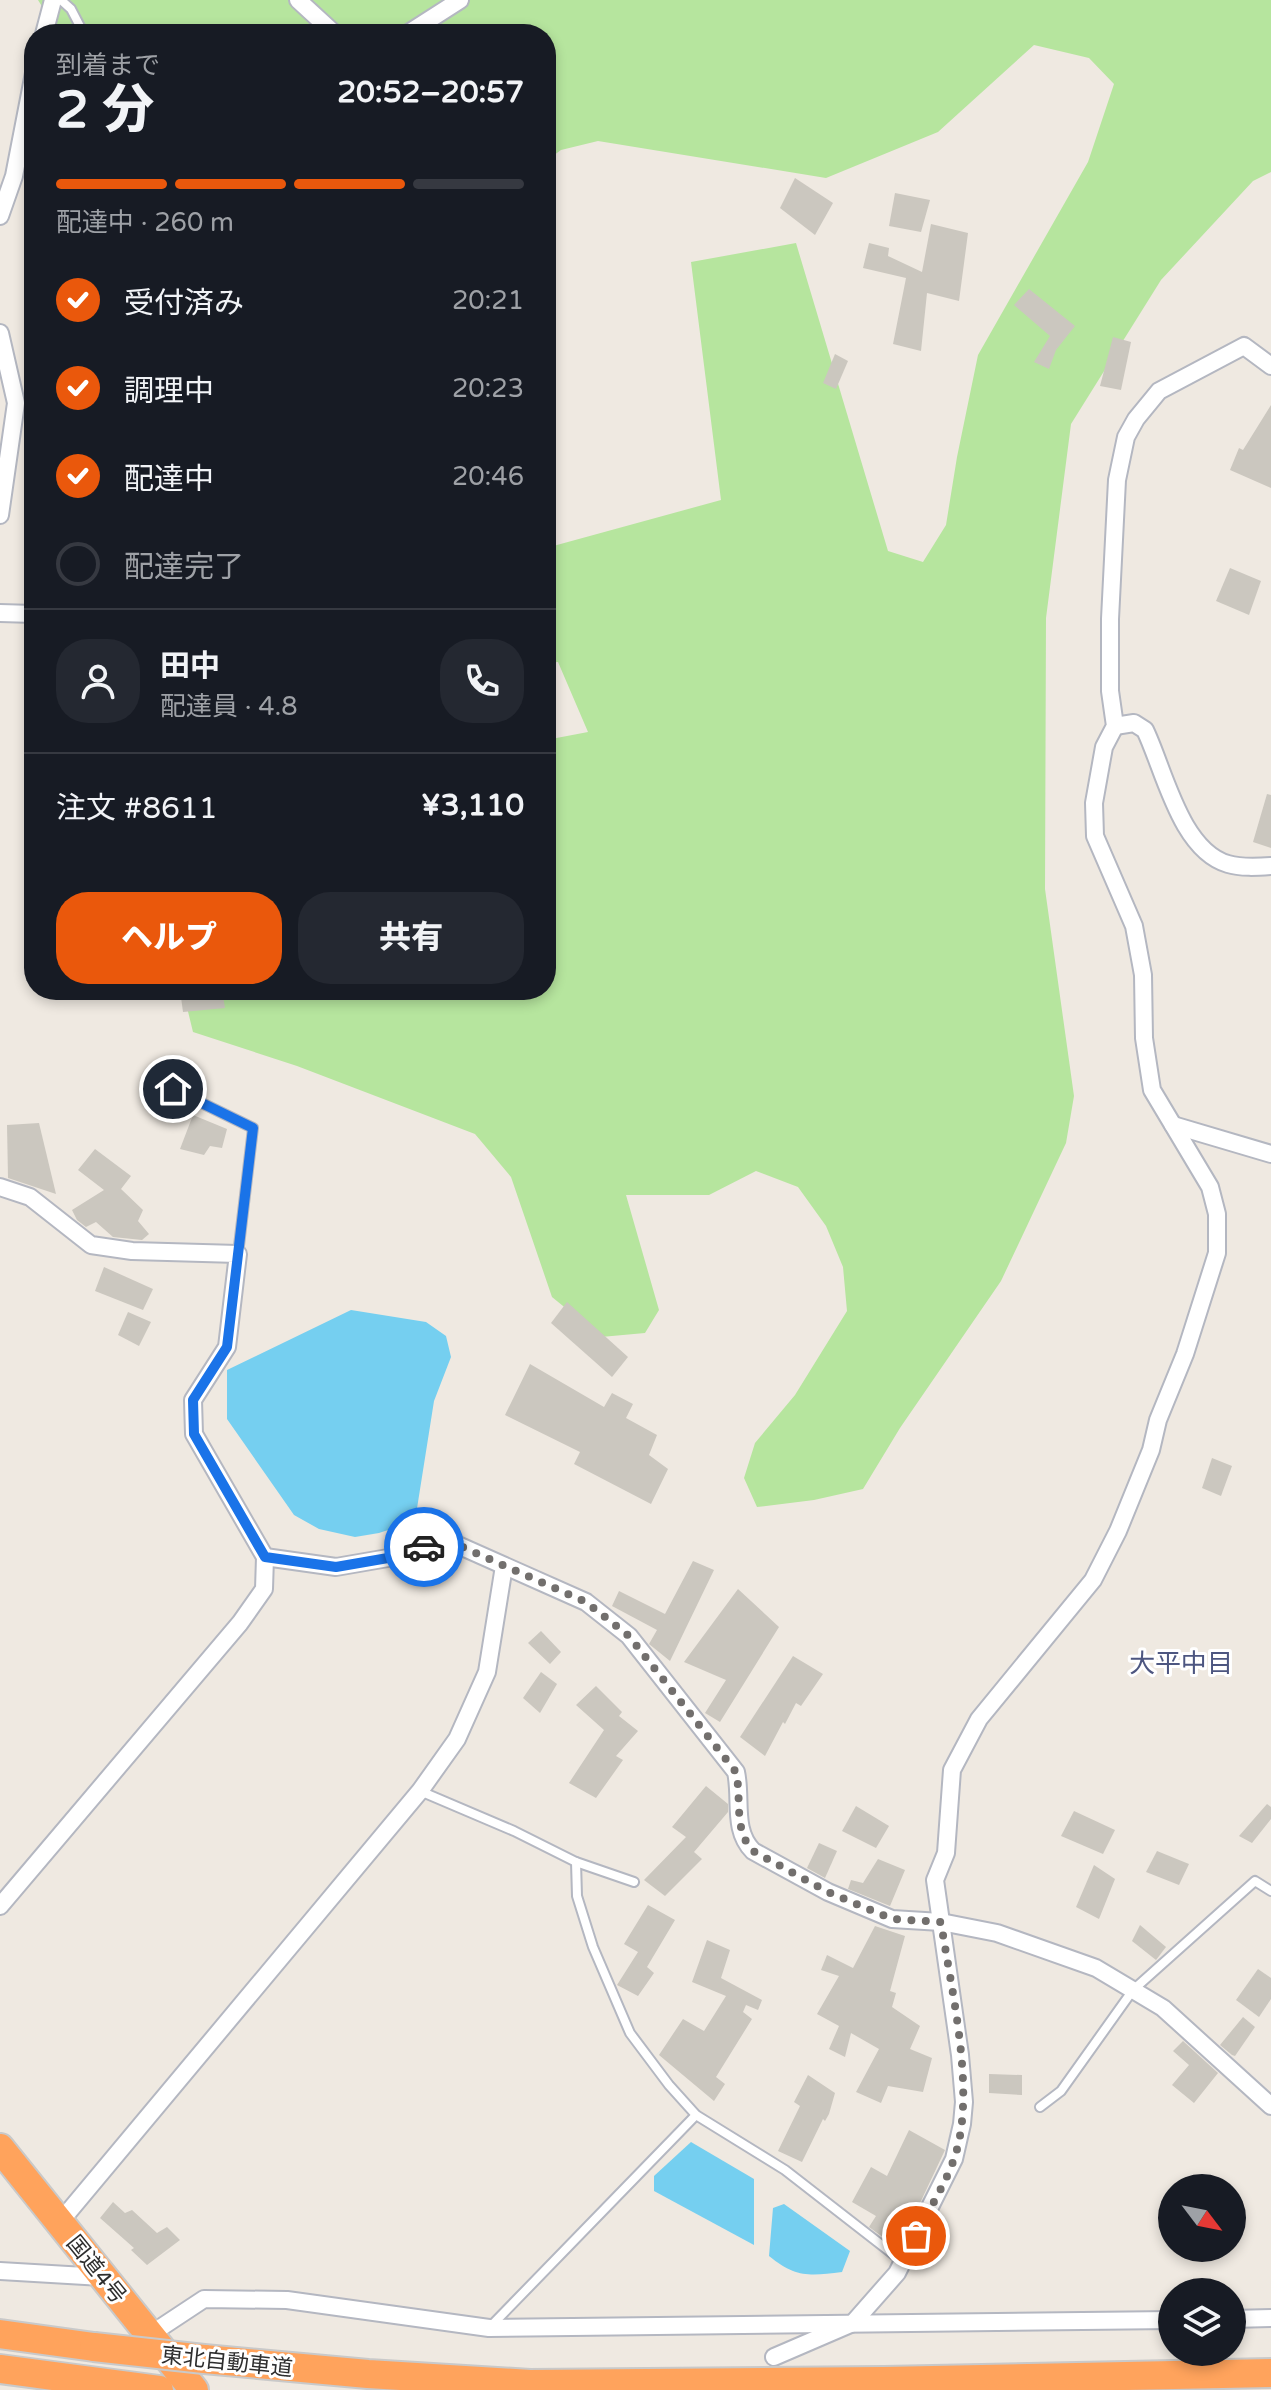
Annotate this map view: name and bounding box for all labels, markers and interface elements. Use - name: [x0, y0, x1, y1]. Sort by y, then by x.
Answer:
- text: 到着まで: [56, 50, 160, 81]
- text: 20:52–20:57: [337, 74, 524, 111]
- text: 2 分: [56, 79, 154, 142]
- text: 配達中 · 260 m: [56, 207, 234, 238]
- icon: check: [56, 278, 100, 322]
- text: 受付済み: [124, 285, 244, 322]
- text: 20:21: [452, 285, 524, 316]
- icon: check: [56, 366, 100, 410]
- text: 調理中: [124, 373, 214, 410]
- text: 20:23: [452, 373, 524, 404]
- icon: check: [56, 454, 100, 498]
- text: 配達中: [124, 461, 214, 498]
- text: 20:46: [452, 461, 524, 492]
- text: 配達完了: [124, 549, 244, 586]
- button: person: [56, 639, 140, 723]
- button: phone: [440, 639, 524, 723]
- text: 田中: [160, 648, 220, 685]
- text: 配達員 · 4.8: [160, 691, 298, 722]
- text: ¥3,110: [421, 787, 524, 824]
- text: 注文 #8611: [56, 790, 218, 827]
- button: ヘルプ: [56, 892, 282, 984]
- button: 共有: [298, 892, 524, 984]
- pin: [139, 1055, 207, 1123]
- icon: home: [151, 1067, 195, 1111]
- courier: [384, 1507, 464, 1587]
- icon: car: [402, 1525, 446, 1569]
- district label: 大平中目: [1129, 1648, 1233, 1679]
- north arrow: [1158, 2174, 1246, 2262]
- map controls: [1158, 2174, 1246, 2366]
- pin: [882, 2202, 950, 2270]
- icon: bag: [894, 2214, 938, 2258]
- street label: 国道4号: [61, 2230, 131, 2309]
- button: layers: [1158, 2278, 1246, 2366]
- street label: 東北自動車道: [160, 2342, 294, 2382]

